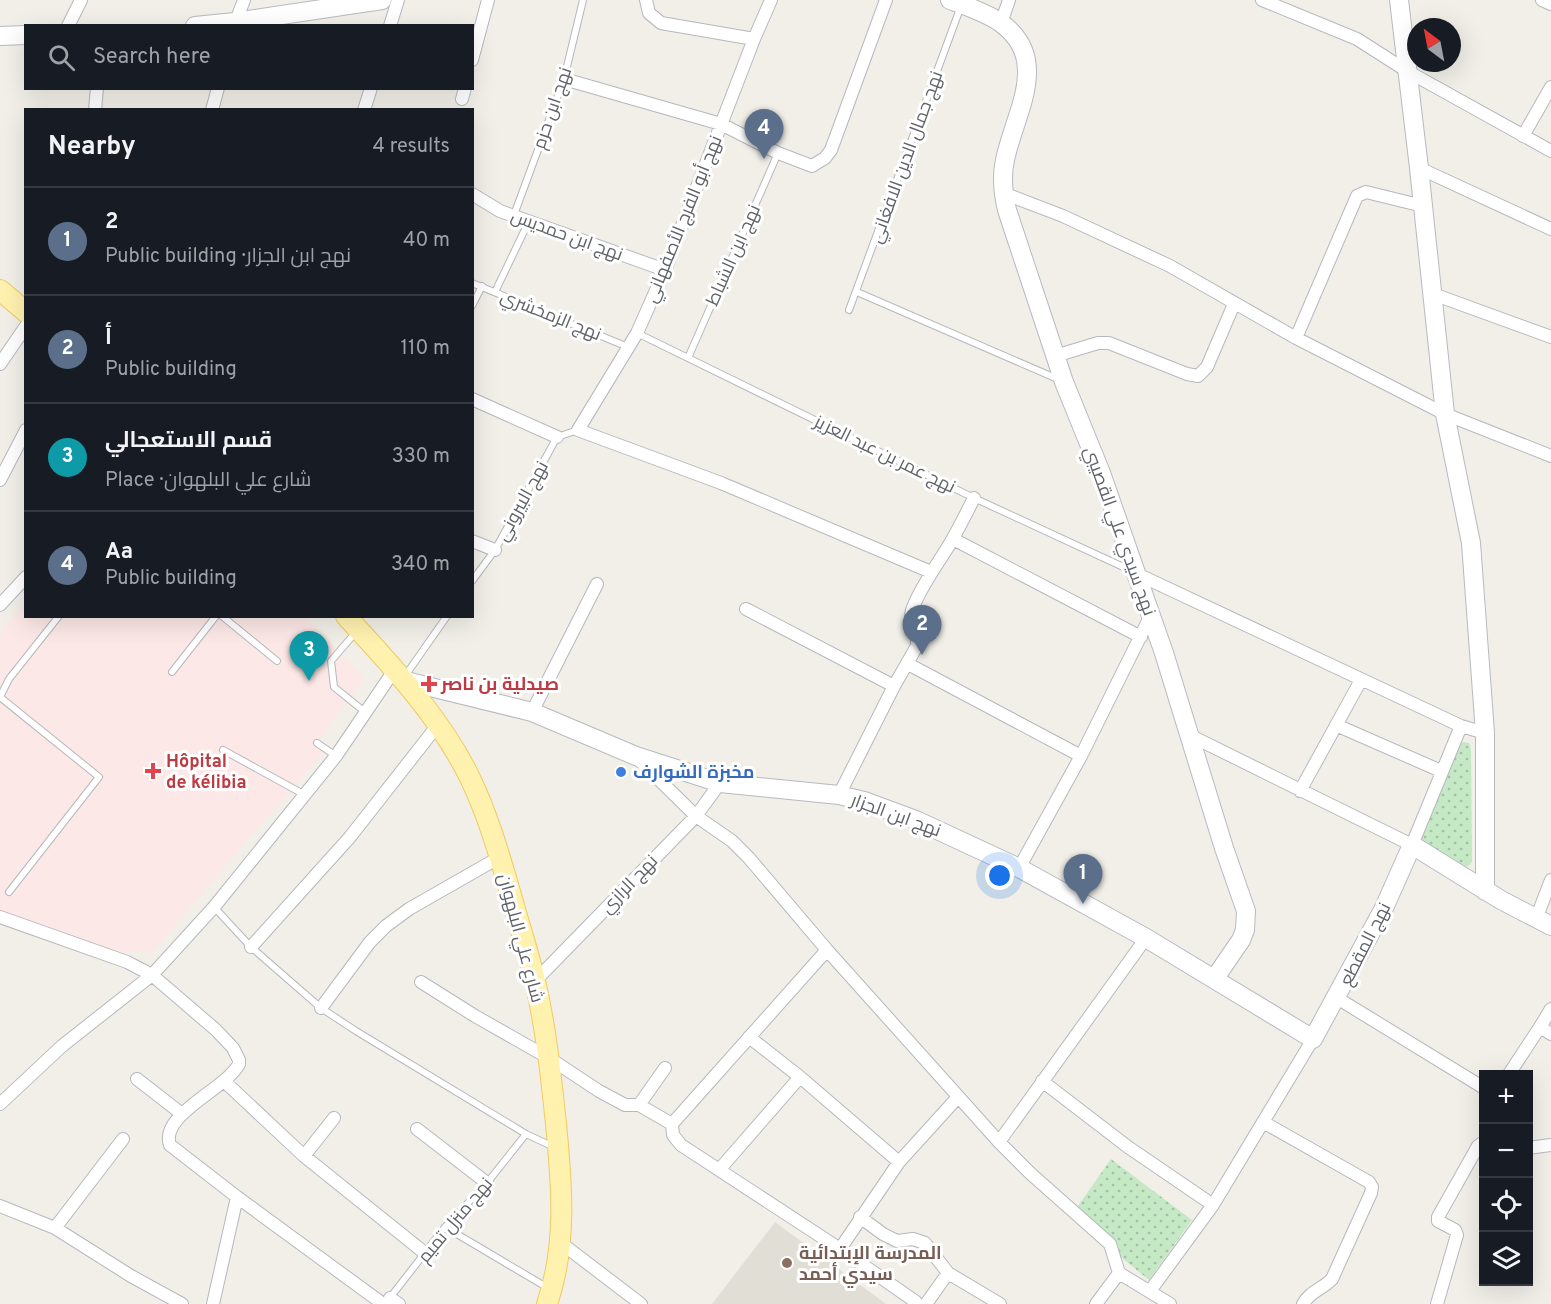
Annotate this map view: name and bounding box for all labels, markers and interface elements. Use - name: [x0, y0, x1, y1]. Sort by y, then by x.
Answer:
- north arrow: [1407, 18, 1461, 72]
- search box: [24, 24, 474, 90]
- icon: search: [45, 41, 78, 74]
- text: Search here: [93, 44, 211, 71]
- street label: نهج ابن حزم: [529, 64, 578, 153]
- street label: نهج جمال الدين الافغاني: [866, 68, 950, 247]
- pin: 4: [744, 110, 783, 159]
- text: Nearby: [48, 131, 136, 164]
- street label: نهج أبو الفرج الأصفهاني: [639, 132, 729, 307]
- text: 4 results: [373, 134, 450, 160]
- street label: نهج ابن الشباط: [702, 201, 767, 310]
- street label: نهج ابن حمديس: [507, 205, 626, 267]
- text: 2: [105, 209, 118, 236]
- text: 1: [64, 228, 72, 254]
- text: 40 m: [403, 228, 450, 254]
- text: Public building · نهج ابن الجزار: [105, 244, 351, 270]
- street label: نهج الزمخشري: [496, 286, 604, 348]
- text: أ: [105, 325, 112, 352]
- text: 2: [61, 336, 74, 362]
- text: 110 m: [401, 336, 450, 362]
- text: Public building: [105, 357, 237, 383]
- street label: نهج عمر بن عبد العزيز: [809, 411, 959, 500]
- text: قسم الاستعجالي: [105, 428, 272, 455]
- text: 3: [62, 444, 74, 470]
- text: 330 m: [392, 444, 450, 470]
- street label: نهج سيدي علي القصيبي: [1076, 444, 1160, 619]
- street label: نهج البيروني: [492, 457, 556, 547]
- text: Place · شارع علي البلهوان: [105, 468, 311, 494]
- text: Aa: [105, 539, 133, 566]
- text: 4: [61, 552, 74, 578]
- text: 340 m: [391, 552, 450, 578]
- text: Public building: [105, 566, 237, 592]
- pin: 2: [902, 606, 942, 655]
- pin: 3: [290, 632, 328, 681]
- place label: صيدلية بن ناصر: [440, 674, 559, 697]
- marker: صيدلية بن ناصر: [422, 677, 436, 691]
- place label: Hôpital de kélibia: [166, 751, 246, 795]
- marker: Hôpital de kélibia: [144, 762, 162, 780]
- place label: مخبزة الشوارف: [633, 762, 754, 785]
- marker: مخبزة الشوارف: [614, 765, 628, 779]
- street label: نهج ابن الجزار: [846, 789, 944, 843]
- street label: نهج الرازي: [596, 851, 664, 920]
- pin: 1: [1064, 854, 1102, 904]
- your location: [985, 861, 1014, 890]
- street label: شارع علي البلهوان: [490, 871, 548, 1006]
- street label: نهج المقطع: [1336, 899, 1397, 990]
- map controls: [1479, 1070, 1533, 1286]
- button: +: [1479, 1070, 1533, 1124]
- button: −: [1479, 1124, 1533, 1178]
- street label: نهج منزل تميم: [414, 1173, 499, 1268]
- button: locate: [1479, 1178, 1533, 1232]
- button: layers: [1479, 1232, 1533, 1286]
- place label: المدرسة الإبتدائية سيدي أحمد: [799, 1243, 942, 1288]
- marker: المدرسة الإبتدائية سيدي أحمد: [780, 1256, 794, 1270]

